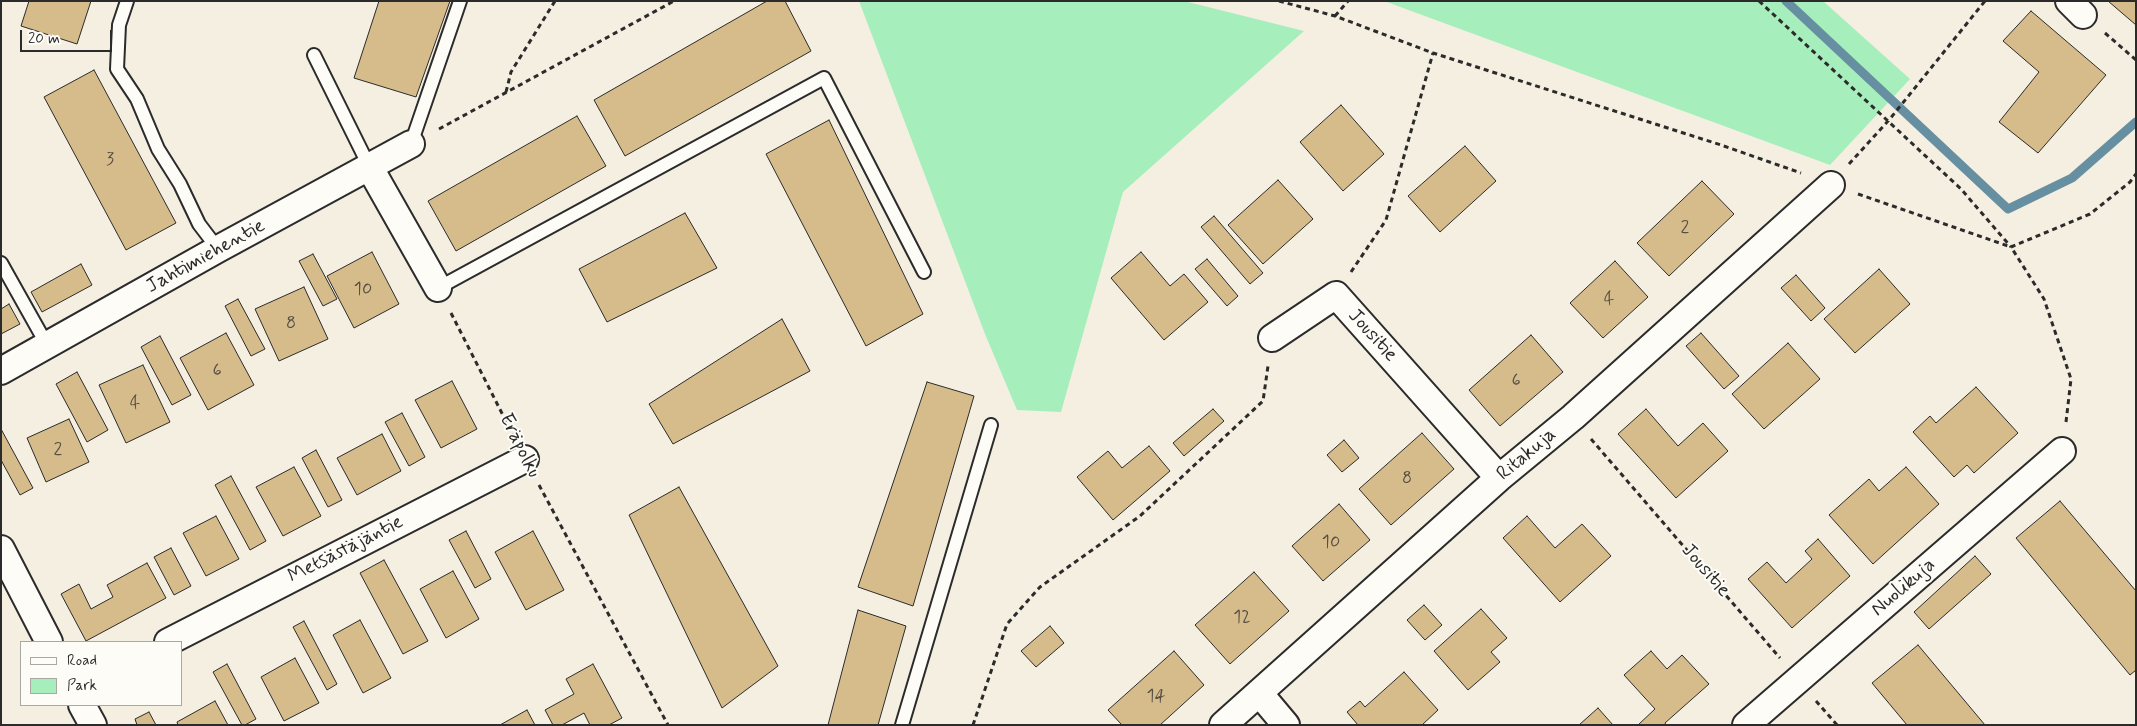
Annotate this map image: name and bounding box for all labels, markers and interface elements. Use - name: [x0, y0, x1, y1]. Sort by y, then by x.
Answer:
- scale bar: [22, 20, 115, 52]
- text: 20 m: [28, 29, 60, 49]
- house number: 3: [106, 149, 114, 171]
- street label: Jahtimiehentie: [142, 214, 270, 300]
- house number: 2: [1681, 217, 1689, 239]
- house number: 10: [354, 279, 372, 301]
- house number: 4: [1604, 289, 1614, 311]
- street label: Jousitie: [1342, 305, 1402, 367]
- house number: 8: [286, 313, 296, 335]
- house number: 6: [212, 360, 222, 382]
- house number: 6: [1511, 370, 1521, 392]
- house number: 4: [130, 393, 140, 415]
- street label: Eräpolku: [493, 410, 545, 482]
- street label: Ritakuja: [1492, 423, 1562, 487]
- house number: 2: [54, 439, 62, 461]
- house number: 8: [1402, 468, 1412, 490]
- street label: Metsästäjäntie: [284, 511, 408, 589]
- house number: 10: [1322, 532, 1340, 554]
- street label: Jousitie: [1675, 539, 1735, 603]
- street label: Nuolikuja: [1867, 554, 1941, 622]
- house number: 12: [1233, 607, 1251, 629]
- legend: [20, 641, 182, 706]
- text: Road: [67, 651, 97, 671]
- text: Park: [67, 676, 97, 696]
- house number: 14: [1147, 686, 1165, 708]

